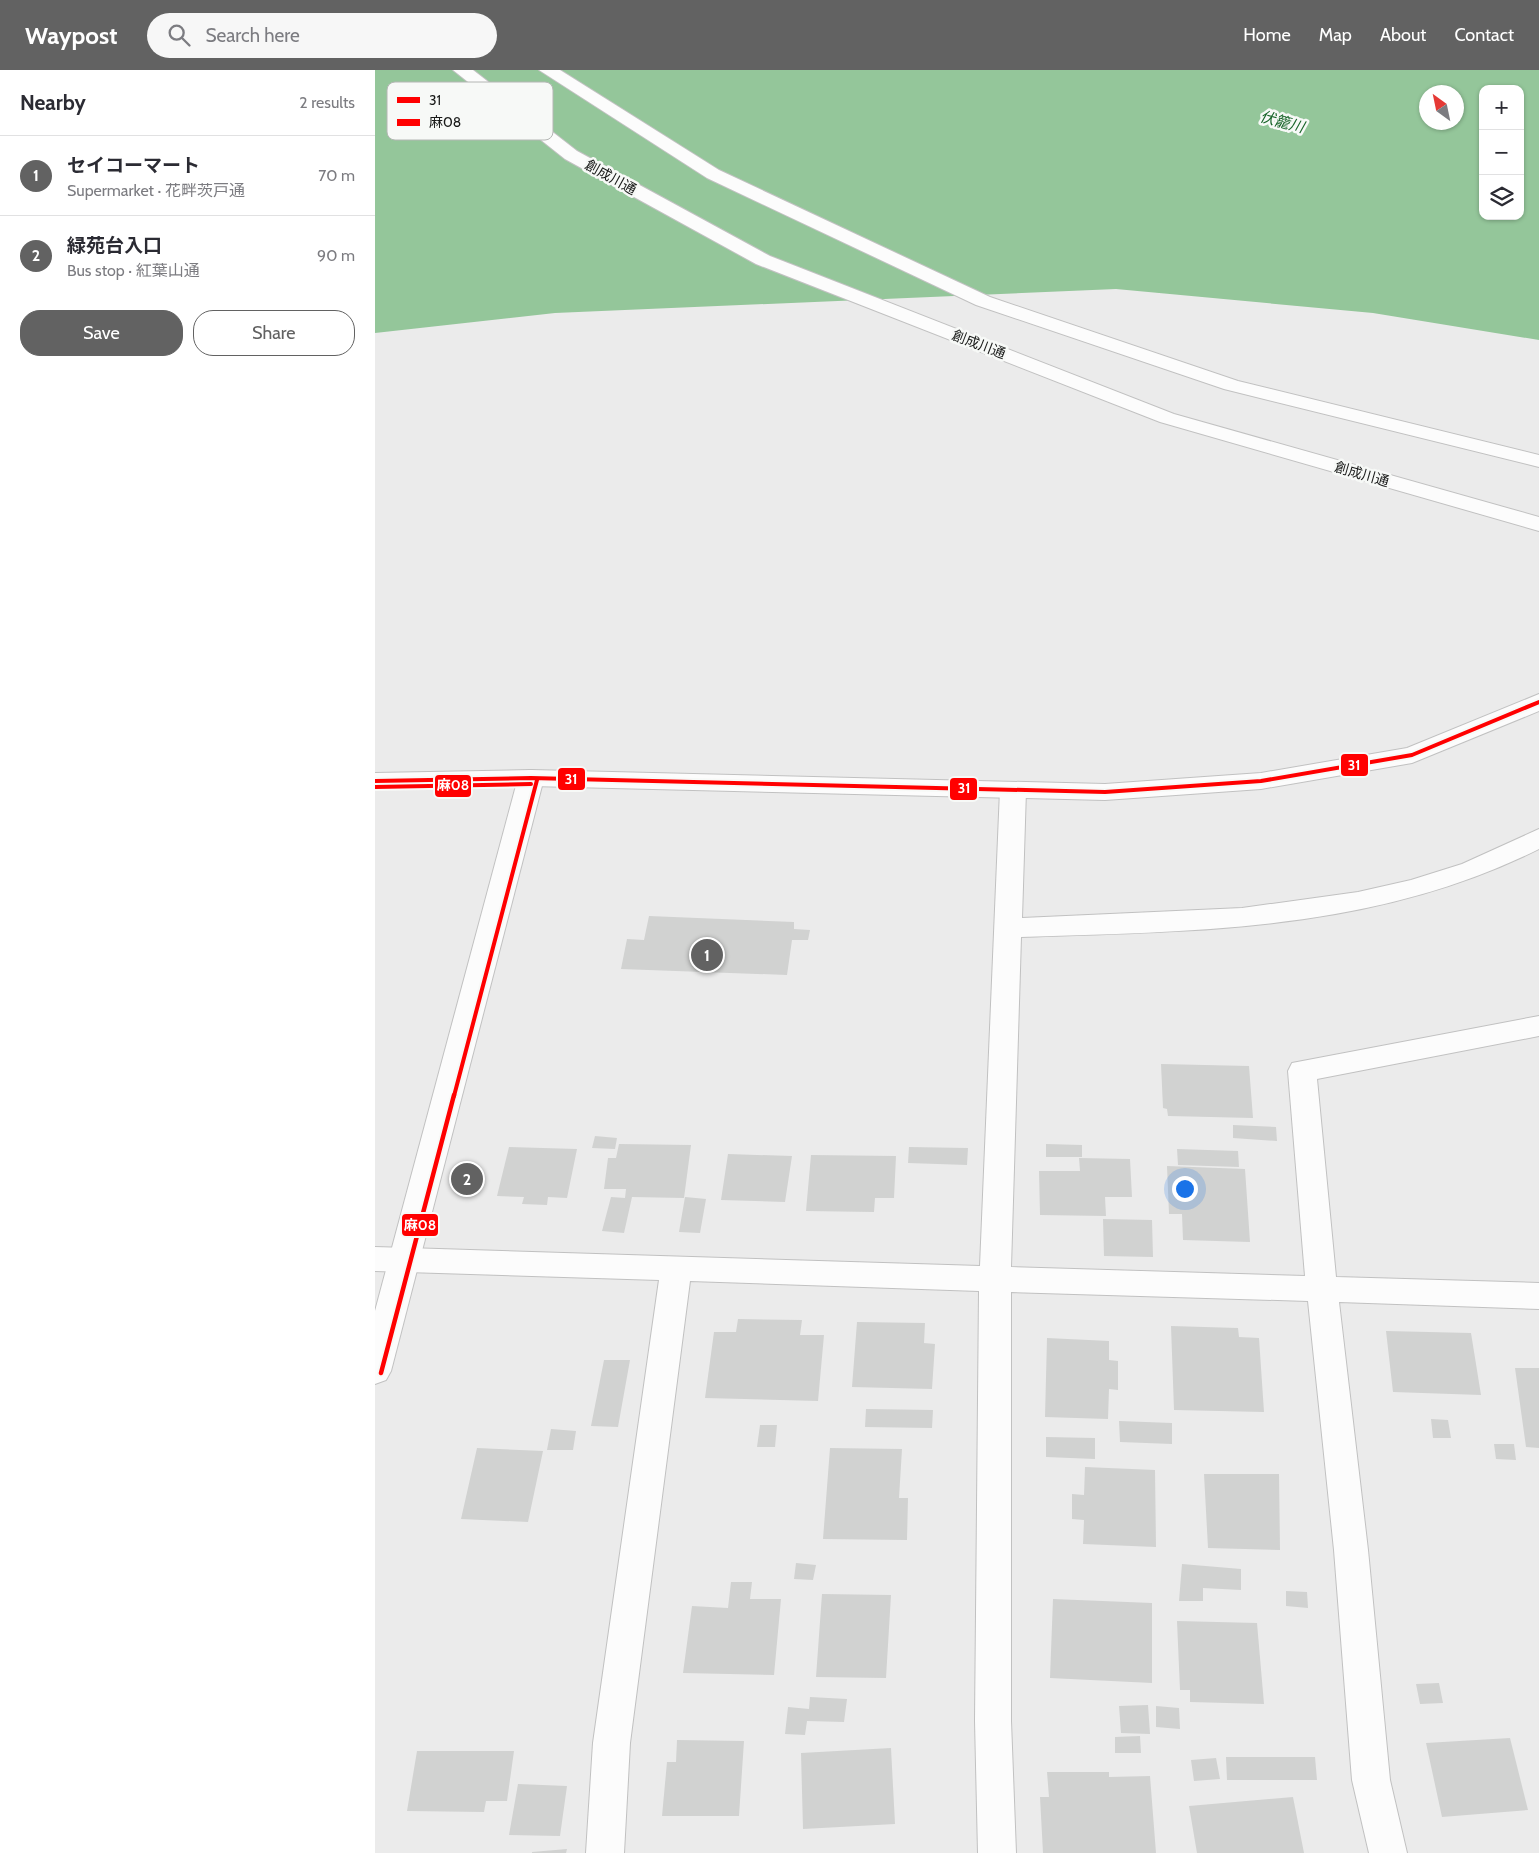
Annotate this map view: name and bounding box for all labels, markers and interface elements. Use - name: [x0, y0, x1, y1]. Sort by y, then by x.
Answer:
- search box: [147, 13, 497, 58]
- text: Waypost: [25, 21, 117, 50]
- icon: search: [165, 21, 193, 49]
- text: Search here: [205, 24, 300, 47]
- text: Home: [1243, 24, 1291, 46]
- text: Map: [1319, 24, 1352, 46]
- text: About: [1380, 24, 1426, 46]
- text: Contact: [1454, 24, 1514, 46]
- legend: [387, 82, 553, 140]
- north arrow: [1419, 85, 1464, 130]
- map controls: [1479, 85, 1524, 220]
- button: +: [1479, 85, 1524, 130]
- text: Nearby: [20, 90, 86, 115]
- text: 31: [429, 91, 441, 109]
- text: 2 results: [299, 93, 355, 112]
- water label: 伏籠川: [1258, 107, 1308, 137]
- text: 麻08: [429, 113, 461, 131]
- button: −: [1479, 130, 1524, 175]
- text: セイコーマート: [67, 154, 200, 177]
- street label: 創成川通: [582, 156, 640, 198]
- text: 1: [33, 166, 39, 185]
- text: 70 m: [318, 166, 355, 185]
- button: layers: [1479, 175, 1524, 220]
- text: Supermarket · 花畔茨戸通: [67, 181, 245, 200]
- text: 緑苑台入口: [67, 234, 162, 257]
- text: 2: [32, 246, 40, 265]
- text: 90 m: [317, 246, 355, 265]
- text: Bus stop · 紅葉山通: [67, 261, 200, 280]
- button: Save: [20, 310, 183, 356]
- button: Share: [193, 310, 355, 356]
- street label: 創成川通: [950, 326, 1008, 362]
- street label: 創成川通: [1333, 458, 1391, 490]
- line badge: 31: [1340, 753, 1369, 777]
- text: 31: [1348, 756, 1360, 774]
- line badge: 31: [557, 767, 586, 791]
- text: 31: [565, 770, 577, 788]
- line badge: 麻08: [434, 774, 472, 798]
- text: 麻08: [437, 776, 469, 794]
- line badge: 31: [949, 777, 978, 801]
- text: 31: [958, 779, 970, 797]
- pin: 1: [691, 936, 723, 974]
- pin: 2: [451, 1160, 483, 1198]
- your location: [1172, 1176, 1198, 1202]
- line badge: 麻08: [401, 1213, 439, 1237]
- text: 麻08: [404, 1216, 436, 1234]

